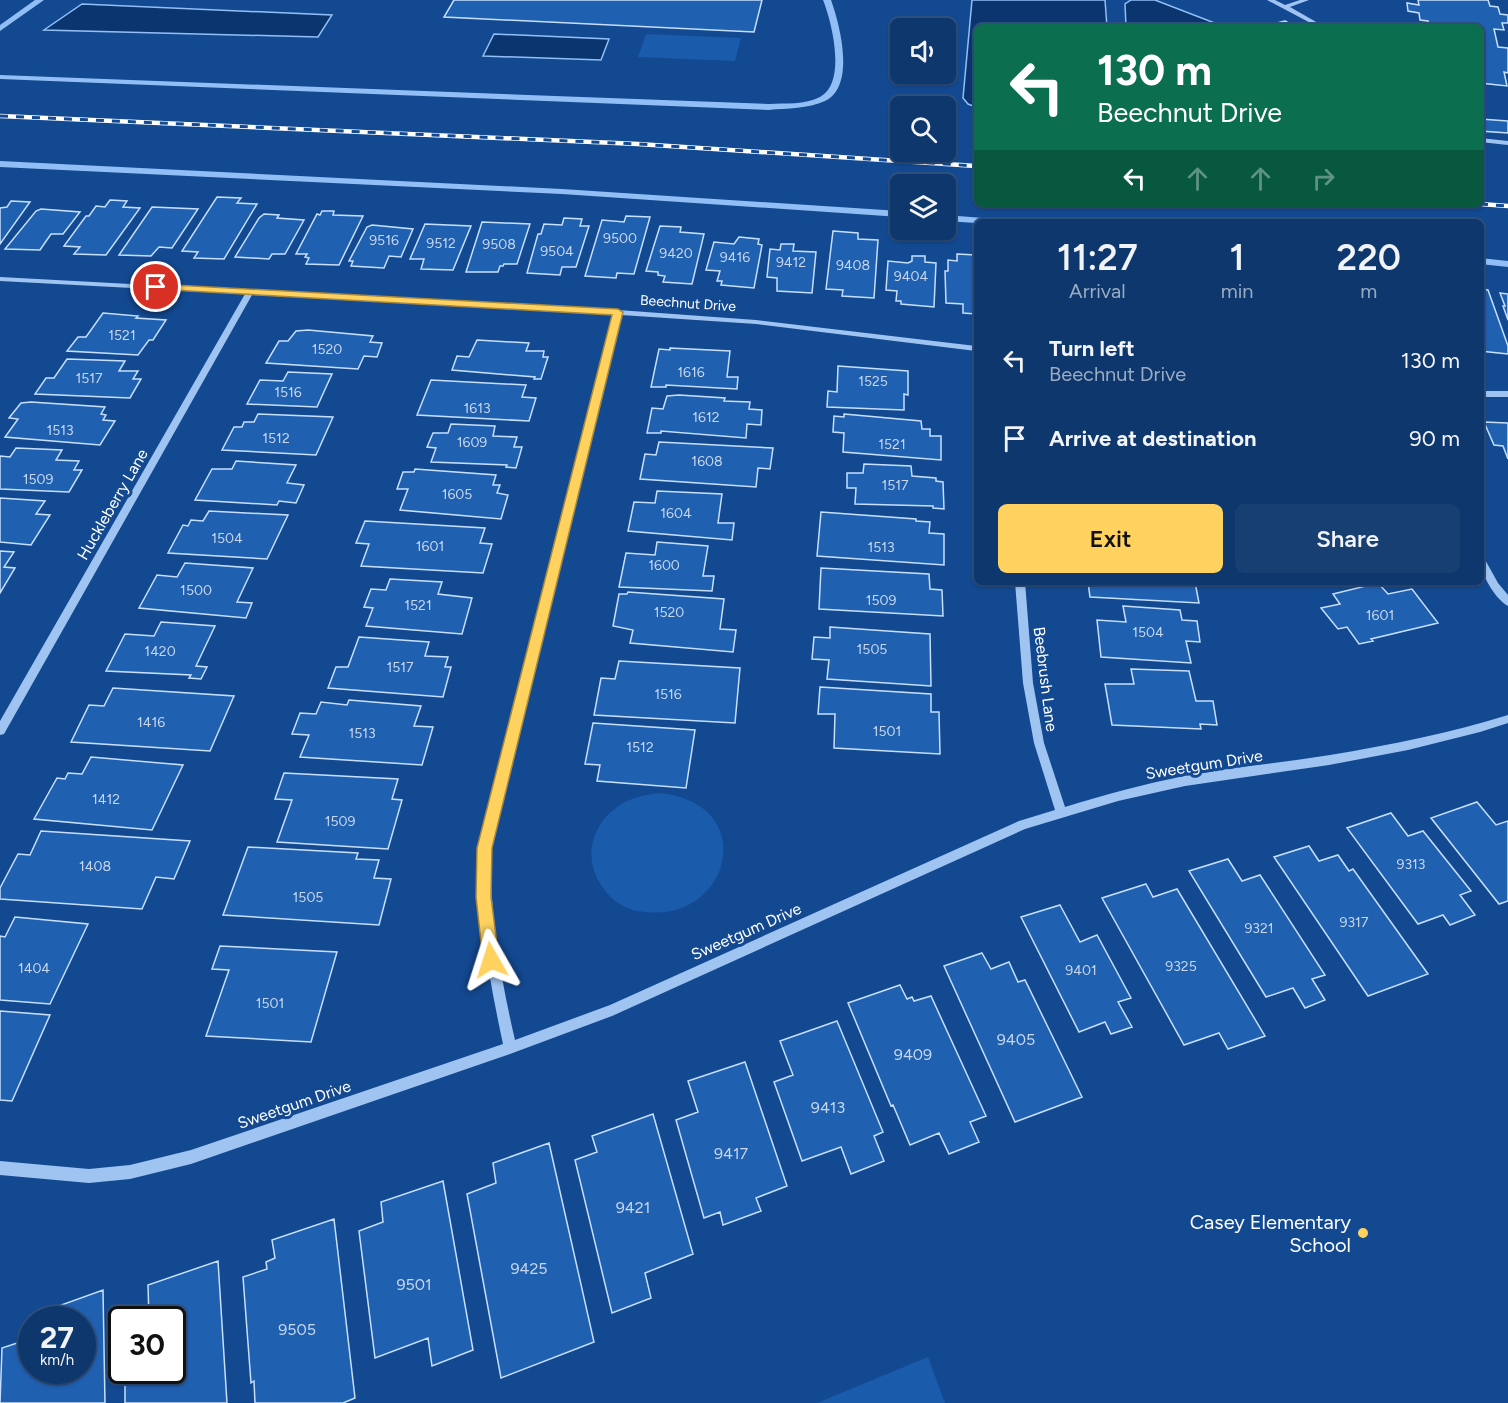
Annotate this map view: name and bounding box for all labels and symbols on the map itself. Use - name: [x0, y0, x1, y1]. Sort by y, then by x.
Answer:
- house number: 9500: [603, 230, 637, 247]
- house number: 9516: [369, 232, 399, 249]
- house number: 9512: [426, 235, 456, 252]
- house number: 9508: [482, 236, 516, 253]
- house number: 9504: [540, 243, 574, 260]
- house number: 9420: [659, 245, 693, 262]
- house number: 9416: [720, 249, 750, 266]
- house number: 9412: [776, 254, 806, 271]
- house number: 9408: [836, 257, 870, 274]
- pin: [130, 261, 181, 312]
- house number: 9404: [894, 268, 928, 285]
- street label: Beechnut Drive: [639, 292, 737, 315]
- house number: 1521: [108, 327, 136, 344]
- house number: 1520: [312, 341, 342, 358]
- house number: 1616: [677, 364, 705, 381]
- house number: 1517: [75, 370, 103, 387]
- house number: 1525: [858, 373, 888, 390]
- house number: 1516: [274, 384, 302, 401]
- house number: 1613: [463, 400, 491, 417]
- house number: 1612: [692, 409, 720, 426]
- house number: 1513: [46, 422, 74, 439]
- house number: 1512: [262, 430, 290, 447]
- house number: 1609: [457, 434, 487, 451]
- house number: 1521: [878, 436, 906, 453]
- street label: Huckleberry Lane: [73, 445, 152, 563]
- house number: 1608: [691, 453, 723, 470]
- house number: 1509: [23, 471, 53, 488]
- house number: 1517: [881, 477, 909, 494]
- house number: 1605: [442, 486, 472, 503]
- house number: 1604: [660, 505, 692, 522]
- house number: 1504: [211, 530, 243, 547]
- house number: 1601: [416, 538, 444, 555]
- house number: 1513: [867, 539, 895, 556]
- house number: 1600: [648, 557, 680, 574]
- house number: 1500: [180, 582, 212, 599]
- house number: 1509: [866, 592, 896, 609]
- house number: 1521: [404, 597, 432, 614]
- house number: 1520: [654, 604, 684, 621]
- house number: 1601: [1366, 607, 1394, 624]
- house number: 1504: [1132, 624, 1164, 641]
- street label: Beebrush Lane: [1030, 626, 1061, 733]
- house number: 1505: [857, 641, 887, 658]
- house number: 1420: [144, 643, 176, 660]
- house number: 1517: [386, 659, 414, 676]
- house number: 1516: [654, 686, 682, 703]
- house number: 1416: [137, 714, 165, 731]
- house number: 1501: [873, 723, 901, 740]
- house number: 1513: [348, 725, 376, 742]
- house number: 1512: [626, 739, 654, 756]
- street label: Sweetgum Drive: [1144, 746, 1264, 783]
- house number: 1412: [92, 791, 120, 808]
- house number: 1509: [325, 813, 355, 830]
- house number: 9313: [1397, 856, 1425, 873]
- house number: 1408: [79, 858, 111, 875]
- house number: 1505: [293, 889, 323, 906]
- street label: Sweetgum Drive: [688, 899, 804, 964]
- house number: 9317: [1340, 914, 1369, 931]
- house number: 9321: [1244, 920, 1274, 937]
- position arrow: [459, 928, 523, 992]
- house number: 9325: [1165, 958, 1197, 975]
- house number: 1404: [18, 960, 50, 977]
- house number: 9401: [1065, 962, 1097, 979]
- house number: 1501: [256, 995, 284, 1012]
- house number: 9405: [997, 1030, 1035, 1049]
- house number: 9409: [894, 1045, 932, 1064]
- street label: Sweetgum Drive: [235, 1076, 354, 1133]
- house number: 9413: [811, 1098, 845, 1117]
- house number: 9417: [714, 1144, 748, 1163]
- house number: 9421: [616, 1198, 650, 1217]
- place label: Casey Elementary School: [1190, 1210, 1351, 1257]
- marker: Casey Elementary School: [1356, 1226, 1370, 1240]
- house number: 9425: [510, 1259, 548, 1278]
- house number: 9501: [396, 1275, 432, 1294]
- speed limit sign: 30: [108, 1306, 186, 1384]
- house number: 9505: [278, 1320, 316, 1339]

